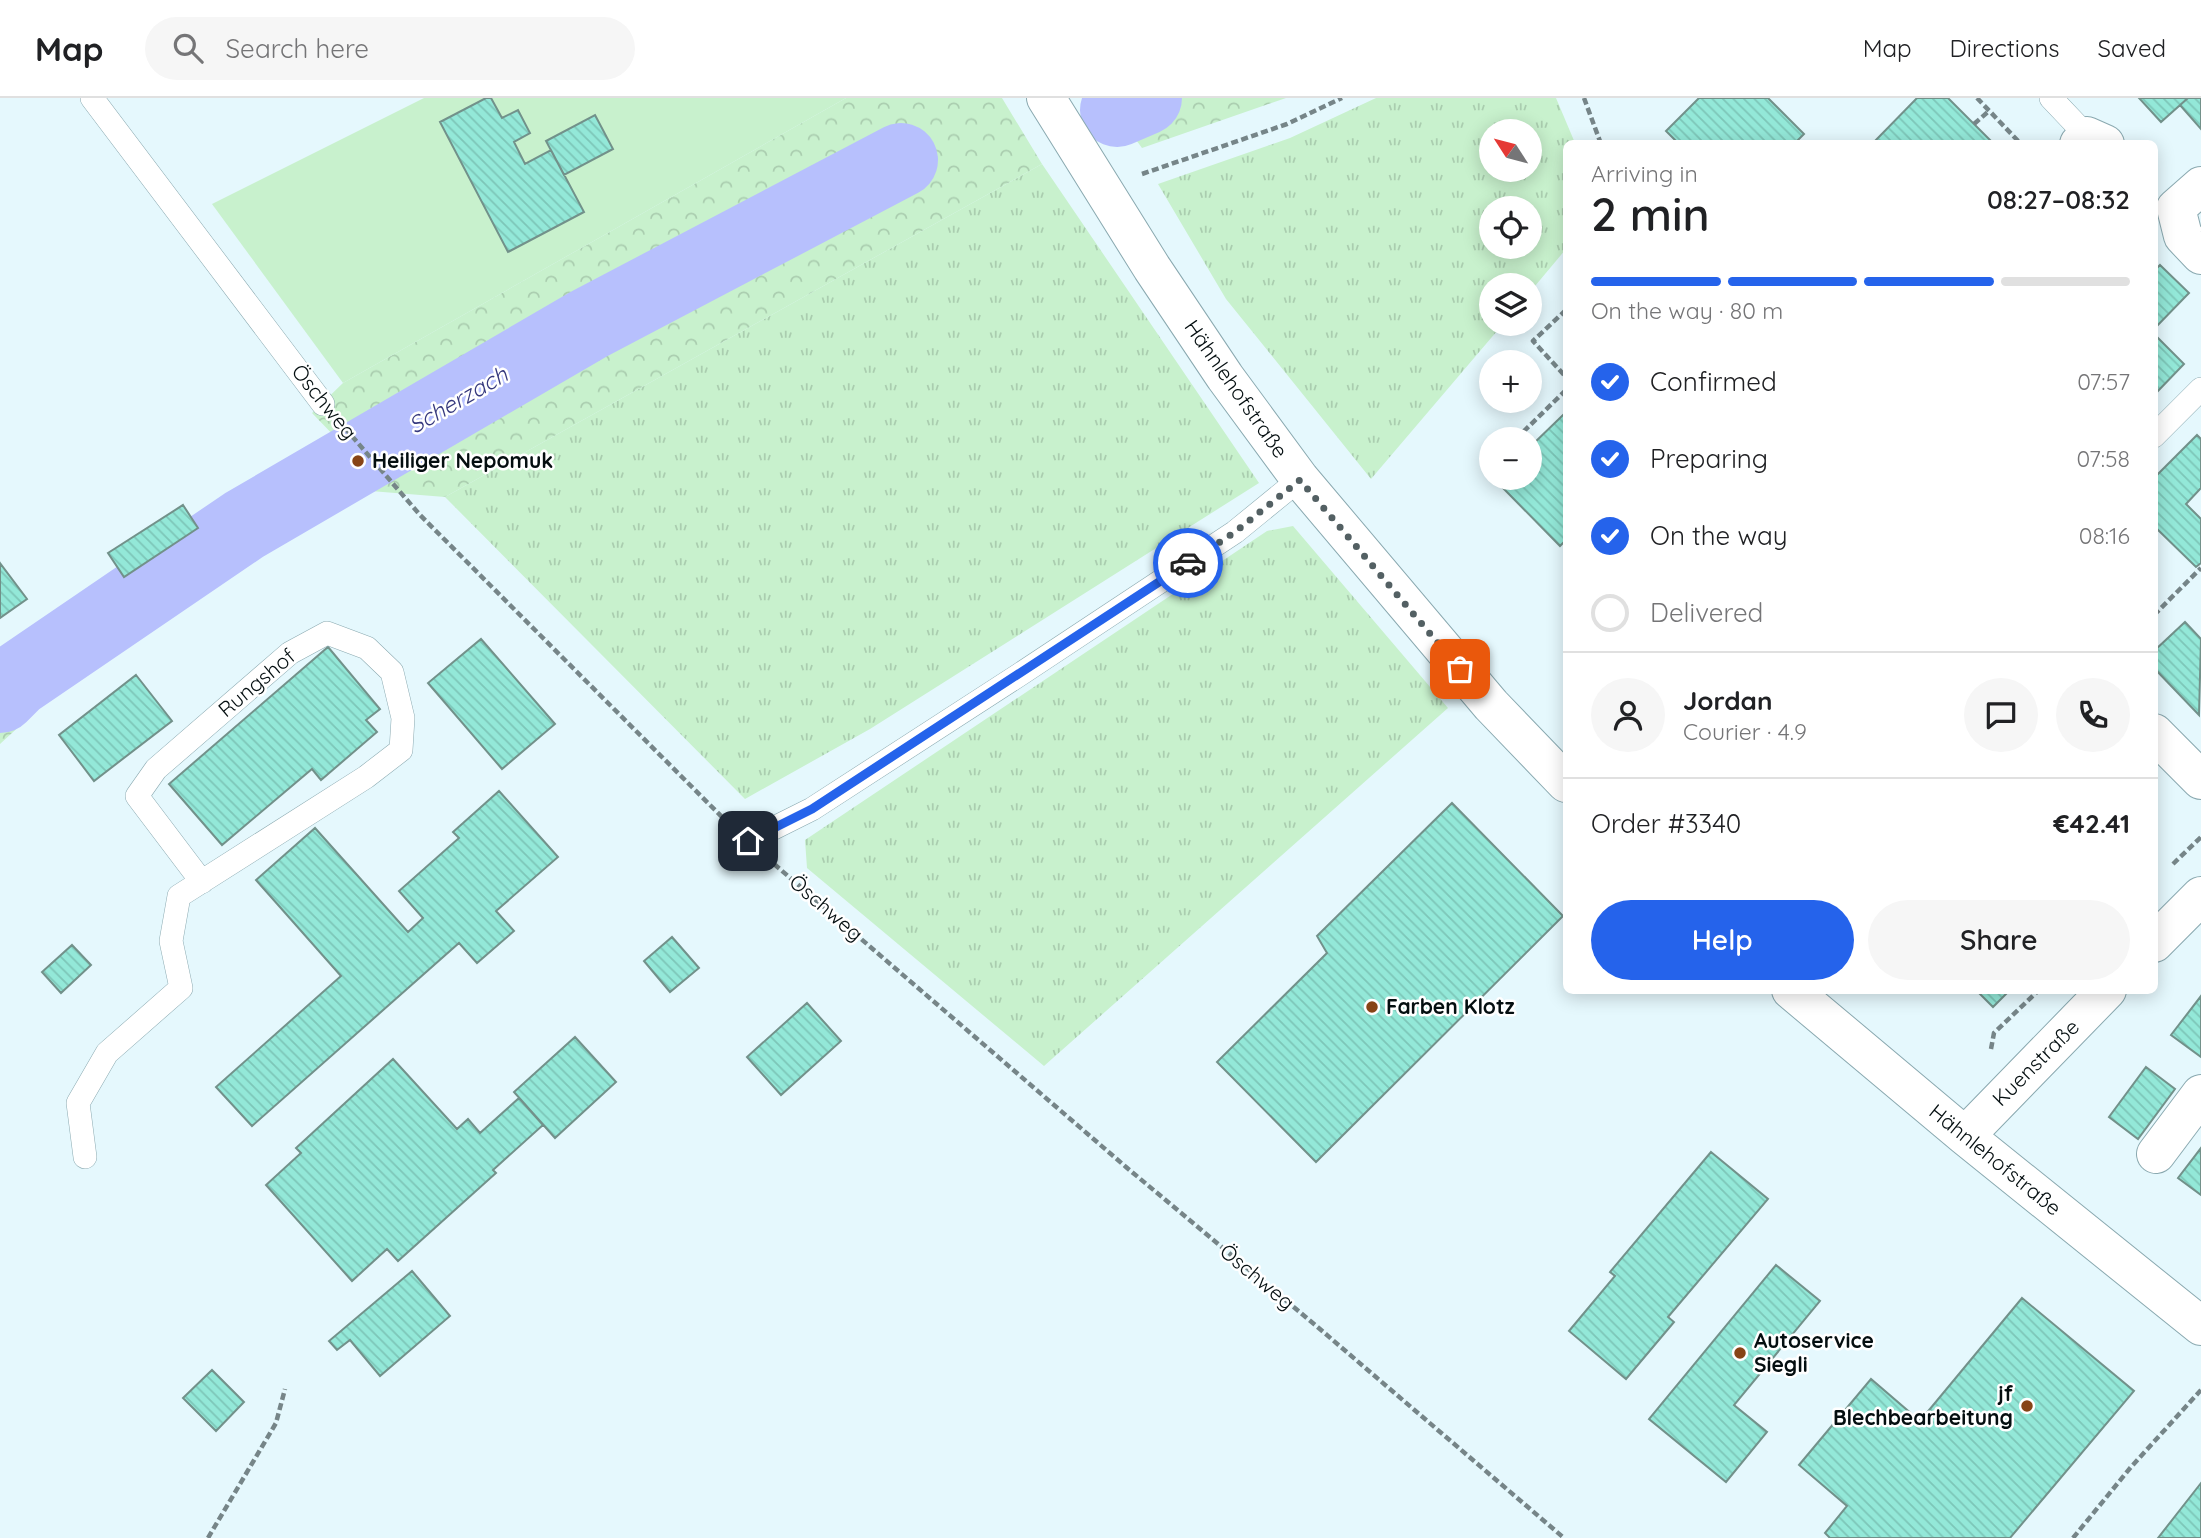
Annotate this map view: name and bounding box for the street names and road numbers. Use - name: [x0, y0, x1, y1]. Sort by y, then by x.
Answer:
- street label: Hähnlehofstraße: [1180, 314, 1294, 463]
- street label: Öschweg: [287, 358, 363, 444]
- street label: Rungshof: [212, 642, 301, 722]
- street label: Öschweg: [784, 868, 869, 946]
- street label: Kuenstraße: [1987, 1014, 2084, 1111]
- street label: Hähnlehofstraße: [1924, 1098, 2067, 1221]
- street label: Öschweg: [1215, 1238, 1300, 1315]

